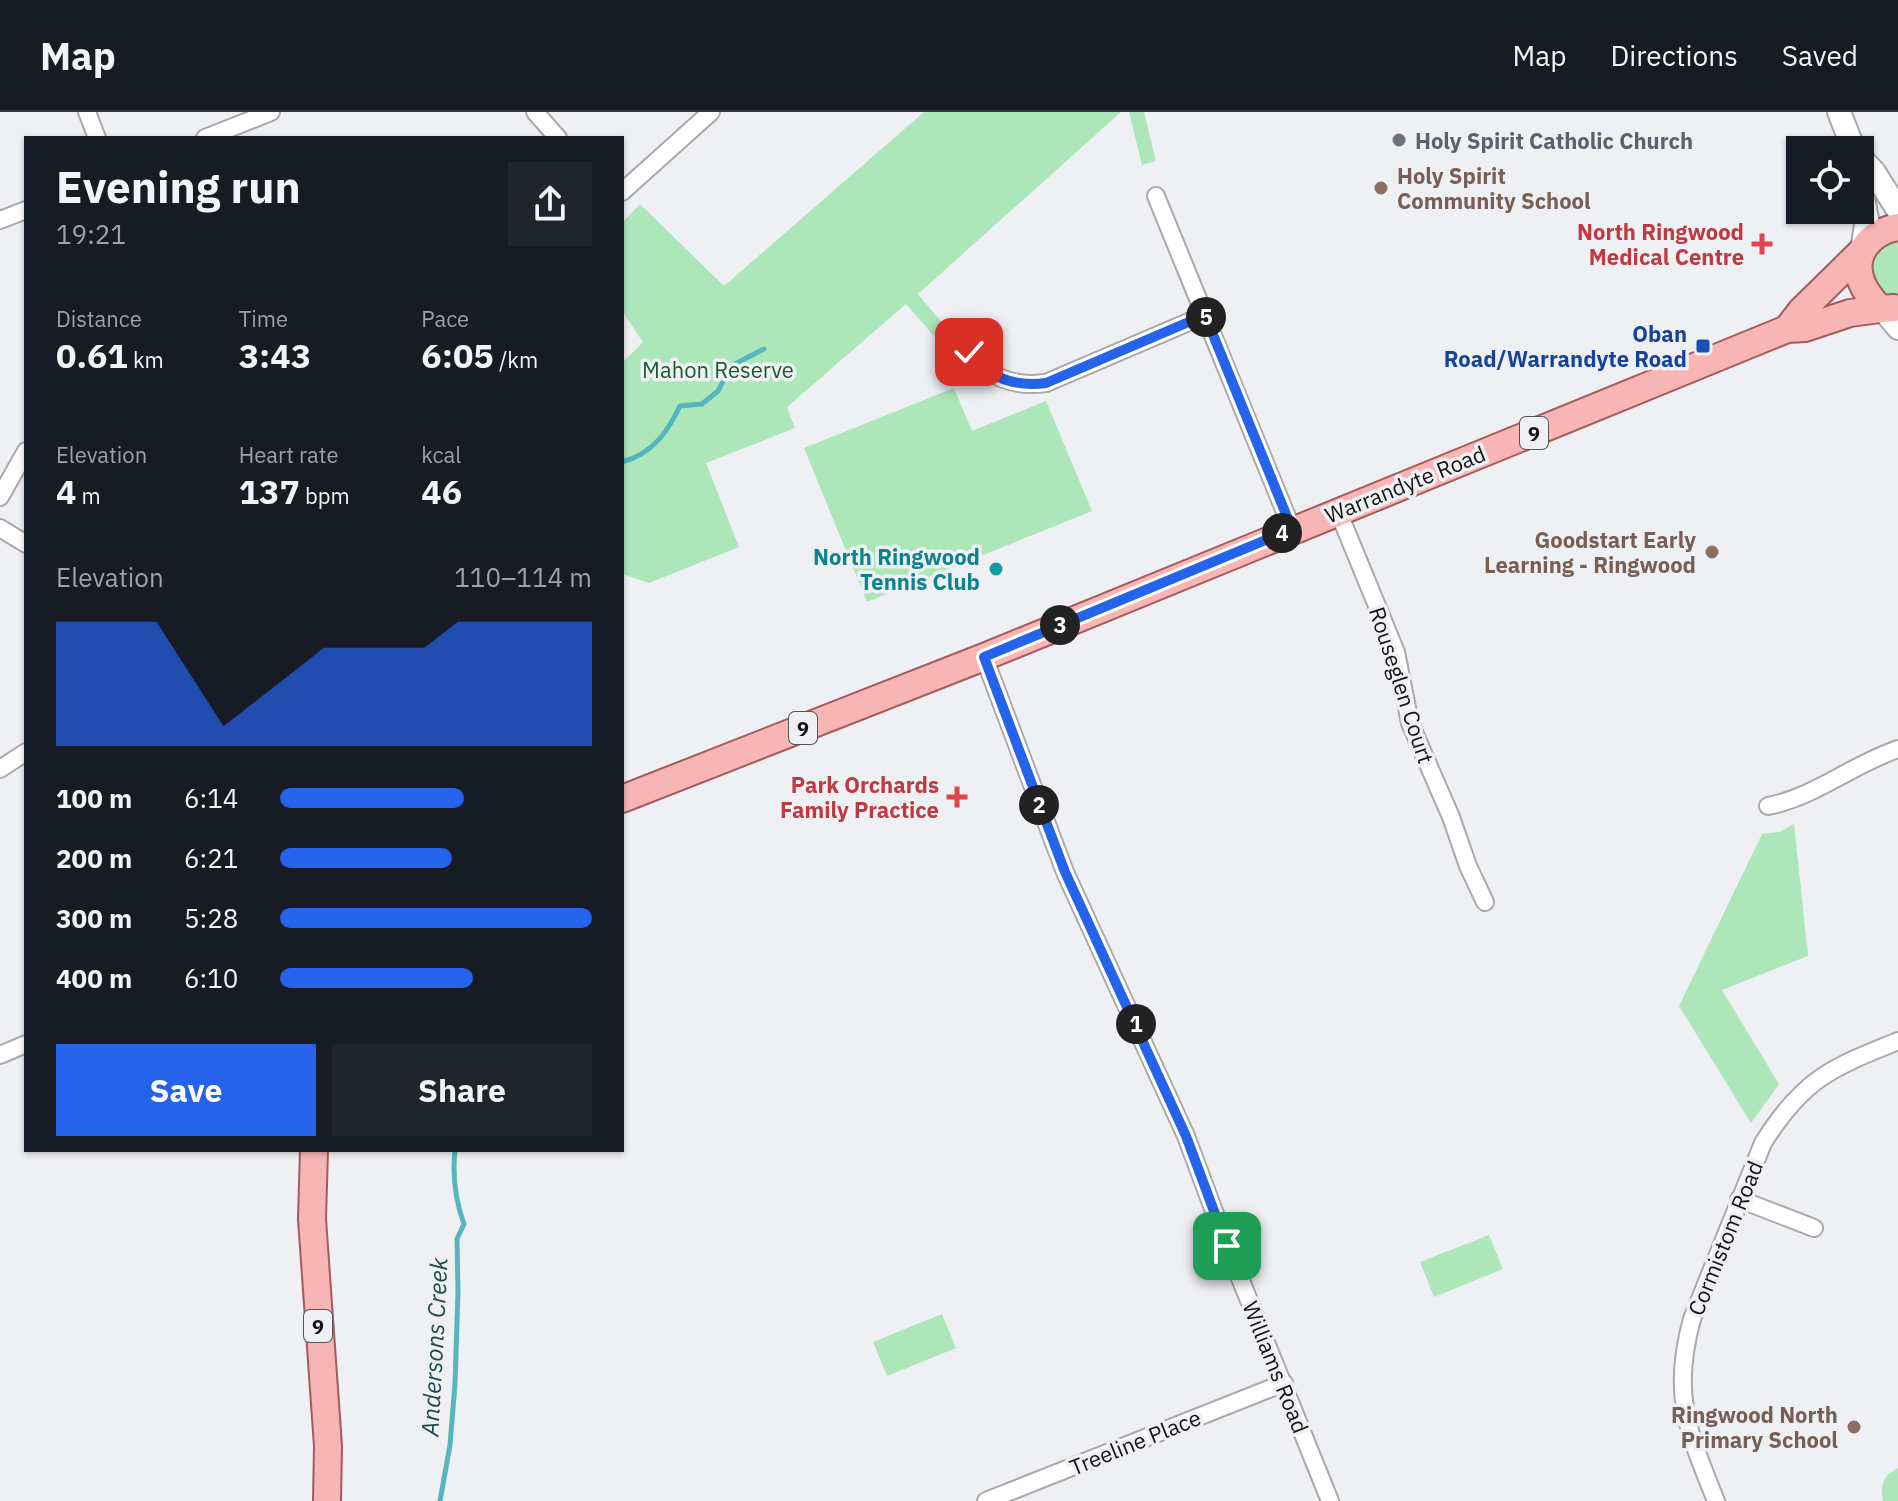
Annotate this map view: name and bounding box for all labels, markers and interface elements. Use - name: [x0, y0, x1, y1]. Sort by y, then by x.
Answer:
- text: Map: [40, 31, 116, 80]
- text: Map: [1512, 37, 1566, 74]
- text: Directions: [1610, 37, 1738, 74]
- text: Saved: [1782, 37, 1858, 74]
- place label: Holy Spirit Catholic Church: [1415, 126, 1693, 155]
- marker: Holy Spirit Catholic Church: [1390, 131, 1408, 149]
- map controls: [1786, 136, 1874, 224]
- button: locate: [1786, 136, 1874, 224]
- text: Evening run: [56, 158, 301, 215]
- place label: Holy Spirit Community School: [1397, 161, 1591, 215]
- button: share: [508, 162, 592, 246]
- marker: Holy Spirit Community School: [1372, 179, 1390, 197]
- text: 19:21: [56, 217, 126, 251]
- place label: North Ringwood Medical Centre: [1577, 217, 1744, 271]
- marker: North Ringwood Medical Centre: [1751, 233, 1773, 255]
- pin: 5: [1186, 297, 1226, 337]
- text: 5: [1199, 302, 1213, 331]
- text: Distance: [56, 304, 142, 333]
- text: Time: [239, 304, 288, 333]
- text: Pace: [421, 304, 469, 333]
- pin: [935, 318, 1003, 386]
- place label: Oban Road/Warrandyte Road: [1444, 319, 1687, 373]
- icon: check: [947, 330, 991, 374]
- text: 0.61: [56, 333, 128, 377]
- text: 3:43: [239, 333, 311, 377]
- text: 6:05: [421, 333, 494, 377]
- marker: Oban Road/Warrandyte Road: [1694, 337, 1712, 355]
- text: km: [128, 345, 164, 374]
- text: /km: [494, 345, 538, 374]
- park label: Mahon Reserve: [642, 355, 794, 384]
- road number: 9: [1520, 417, 1548, 449]
- street label: Warrandyte Road: [1320, 439, 1490, 529]
- text: Elevation: [56, 440, 147, 469]
- text: Heart rate: [239, 440, 339, 469]
- text: kcal: [421, 440, 461, 469]
- text: 4: [56, 469, 76, 513]
- text: 137: [239, 469, 300, 513]
- text: 46: [421, 469, 462, 513]
- text: m: [76, 481, 101, 510]
- text: bpm: [300, 481, 350, 510]
- pin: 4: [1262, 513, 1302, 553]
- text: 4: [1275, 518, 1289, 547]
- place label: Goodstart Early Learning - Ringwood: [1484, 525, 1696, 579]
- place label: North Ringwood Tennis Club: [813, 542, 980, 596]
- marker: Goodstart Early Learning - Ringwood: [1703, 543, 1721, 561]
- text: Elevation: [56, 560, 164, 594]
- text: 110–114 m: [454, 560, 592, 594]
- marker: North Ringwood Tennis Club: [987, 560, 1005, 578]
- street label: Rouseglen Court: [1363, 603, 1441, 767]
- pin: 3: [1040, 605, 1080, 645]
- text: 3: [1053, 610, 1067, 639]
- road number: 9: [789, 712, 817, 744]
- place label: Park Orchards Family Practice: [780, 770, 939, 824]
- text: 100 m: [56, 781, 132, 815]
- text: 6:14: [184, 781, 238, 815]
- pin: 2: [1019, 785, 1059, 825]
- marker: Park Orchards Family Practice: [946, 786, 968, 808]
- text: 2: [1032, 790, 1046, 819]
- text: 200 m: [56, 841, 132, 875]
- text: 6:21: [184, 841, 238, 875]
- text: 300 m: [56, 901, 132, 935]
- text: 5:28: [184, 901, 238, 935]
- text: 400 m: [56, 961, 132, 995]
- text: 6:10: [184, 961, 238, 995]
- pin: 1: [1116, 1004, 1156, 1044]
- text: 1: [1129, 1009, 1143, 1038]
- button: Save: [56, 1044, 316, 1136]
- button: Share: [332, 1044, 592, 1136]
- street label: Cormistom Road: [1681, 1156, 1769, 1320]
- pin: [1193, 1212, 1261, 1280]
- icon: arrive: [1205, 1224, 1249, 1268]
- water label: Andersons Creek: [413, 1256, 455, 1438]
- street label: Williams Road: [1236, 1297, 1316, 1437]
- road number: 9: [304, 1310, 332, 1342]
- place label: Ringwood North Primary School: [1671, 1400, 1838, 1454]
- street label: Treeline Place: [1065, 1403, 1205, 1481]
- marker: Ringwood North Primary School: [1845, 1418, 1863, 1436]

